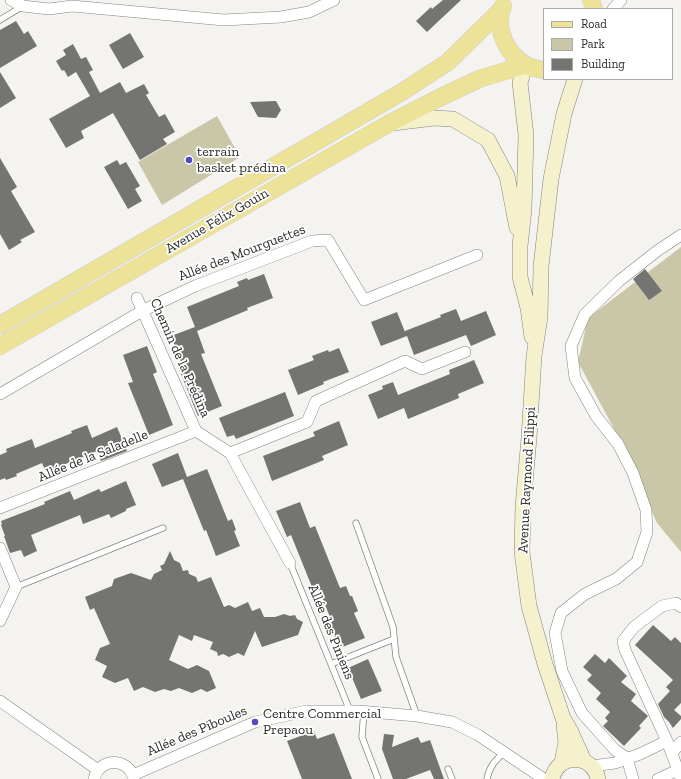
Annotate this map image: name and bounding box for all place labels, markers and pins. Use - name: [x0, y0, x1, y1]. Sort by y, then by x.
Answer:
- place label: terrain basket prédina: [197, 144, 286, 176]
- marker: terrain basket prédina: [184, 155, 194, 165]
- place label: Centre Commercial Prepaou: [263, 706, 381, 738]
- marker: Centre Commercial Prepaou: [250, 717, 260, 727]

